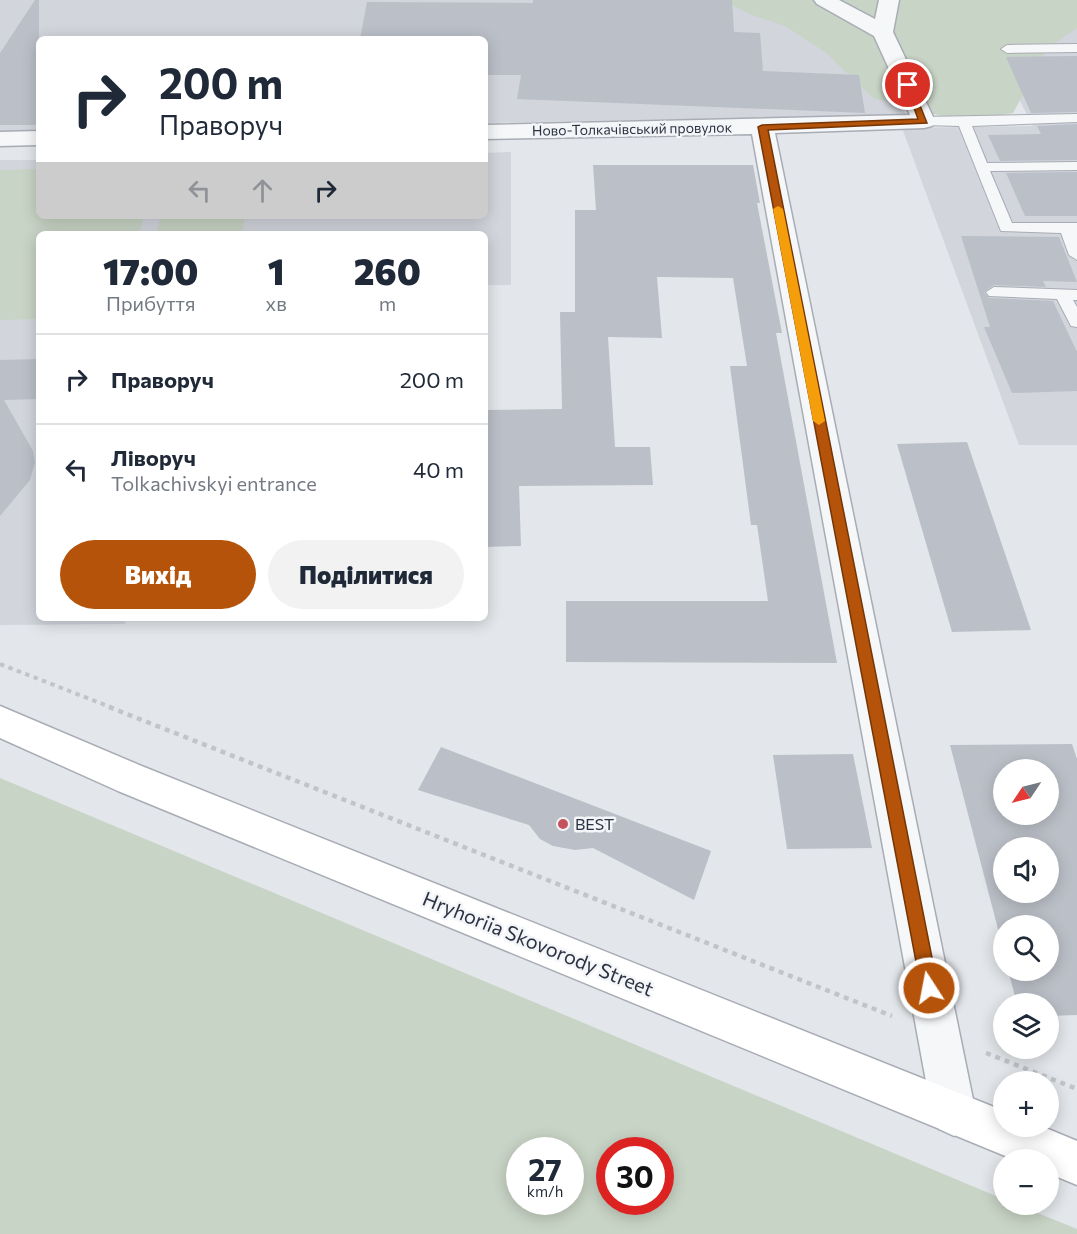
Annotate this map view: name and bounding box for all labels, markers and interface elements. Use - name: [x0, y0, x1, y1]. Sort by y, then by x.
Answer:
- text: 200 m: [159, 56, 283, 108]
- pin: [882, 59, 933, 110]
- icon: right: [60, 60, 138, 138]
- icon: arrive: [891, 68, 924, 101]
- text: Праворуч: [159, 108, 283, 141]
- street label: Ново-Толкачівський провулок: [532, 118, 733, 139]
- icon: left: [183, 174, 216, 207]
- icon: ahead: [246, 174, 279, 207]
- icon: right: [309, 174, 342, 207]
- text: 17:00: [103, 248, 198, 292]
- text: 1: [268, 248, 285, 292]
- text: 260: [354, 248, 421, 292]
- text: Прибуття: [106, 291, 196, 315]
- text: хв: [266, 291, 287, 315]
- text: m: [379, 291, 396, 315]
- icon: right: [60, 363, 93, 396]
- text: Праворуч: [111, 366, 214, 393]
- text: 200 m: [400, 366, 464, 393]
- text: Ліворуч: [111, 444, 196, 471]
- icon: left: [60, 453, 93, 486]
- text: 40 m: [413, 456, 464, 483]
- text: Tolkachivskyi entrance: [111, 471, 317, 495]
- button: Вихід: [60, 540, 256, 609]
- button: Поділитися: [268, 540, 464, 609]
- north arrow: [993, 759, 1059, 825]
- map controls: [993, 759, 1059, 1215]
- place label: BEST: [575, 814, 614, 833]
- marker: BEST: [556, 817, 570, 831]
- button: sound: [993, 837, 1059, 903]
- street label: Hryhoriia Skovorody Street: [419, 886, 657, 1000]
- button: search: [993, 915, 1059, 981]
- position arrow: [897, 956, 961, 1020]
- button: layers: [993, 993, 1059, 1059]
- button: +: [993, 1071, 1059, 1137]
- speed limit sign: 30: [596, 1137, 674, 1215]
- button: −: [993, 1149, 1059, 1215]
- text: 27: [528, 1150, 562, 1187]
- text: km/h: [527, 1182, 563, 1200]

